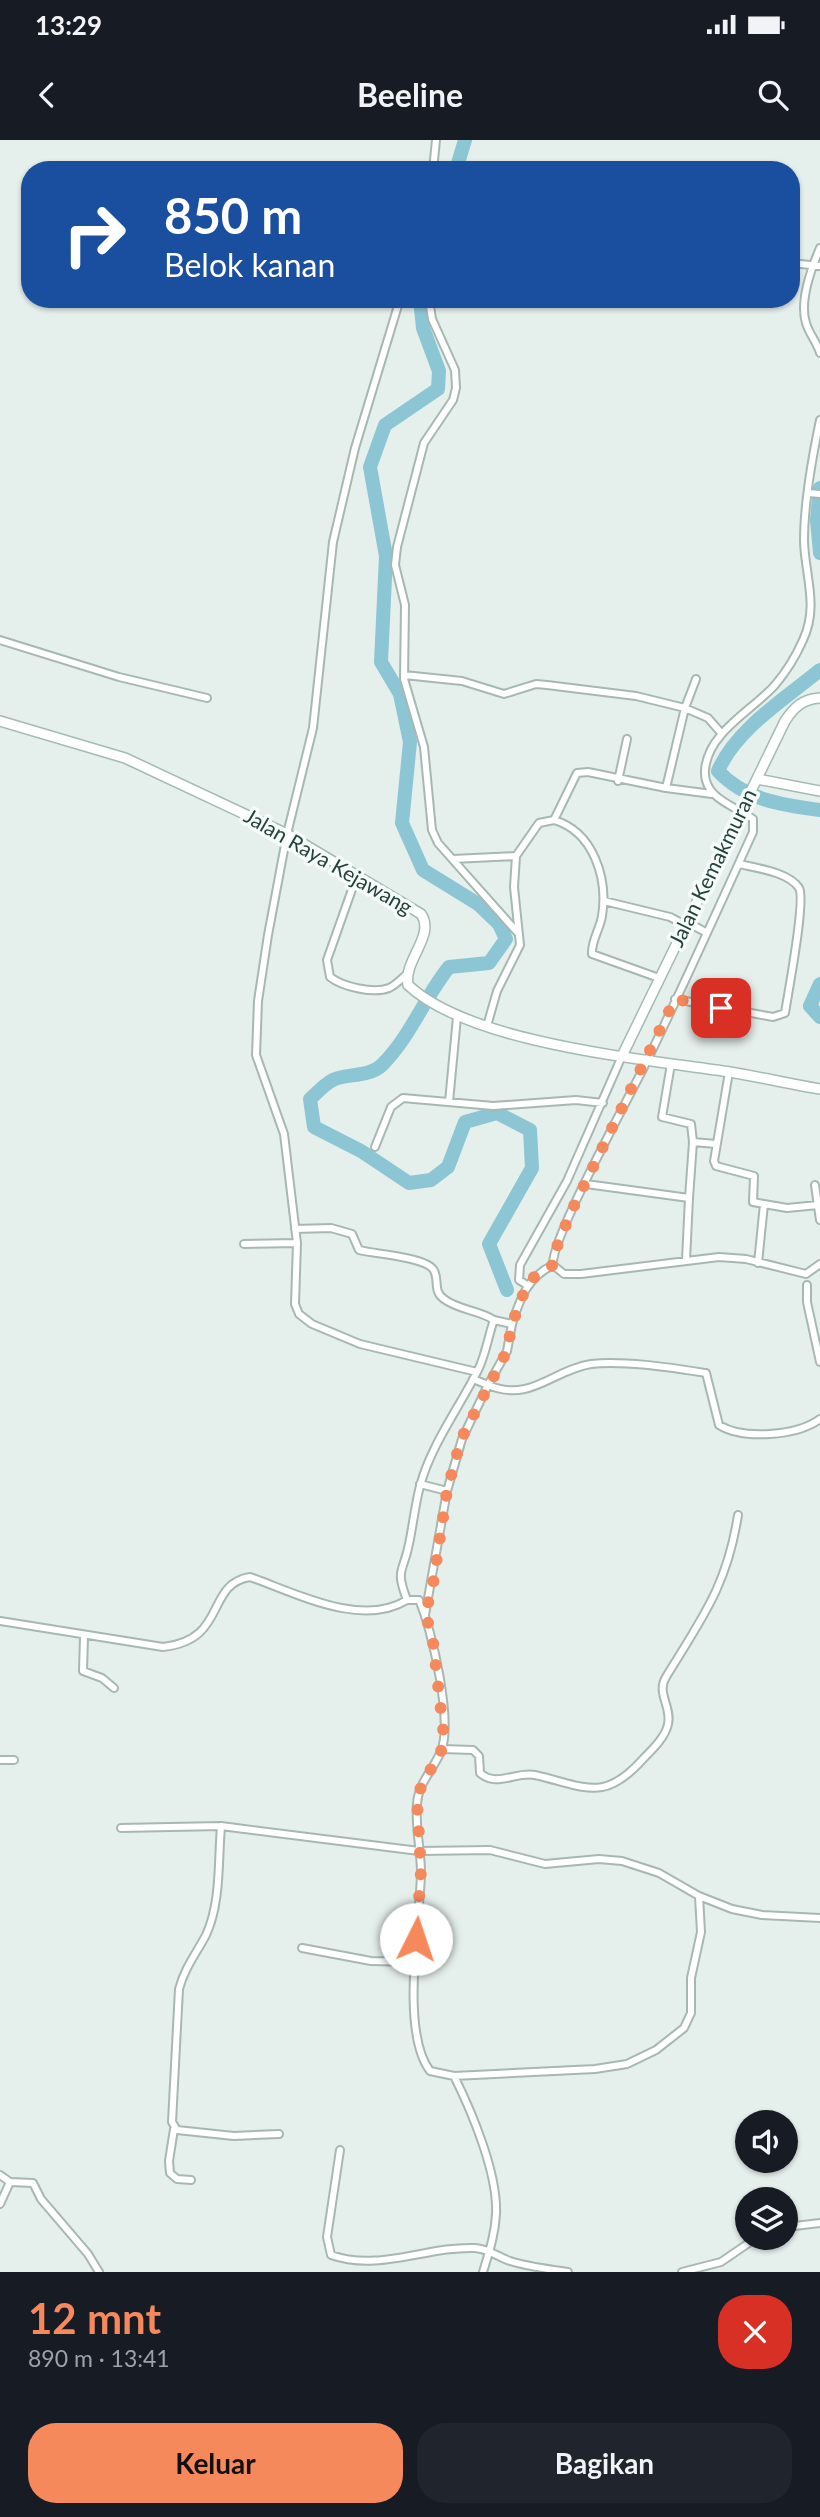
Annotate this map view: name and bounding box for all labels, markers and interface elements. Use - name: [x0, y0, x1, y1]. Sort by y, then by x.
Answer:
- text: 13:29: [35, 9, 102, 41]
- text: Beeline: [357, 75, 463, 114]
- icon: back: [28, 76, 66, 114]
- icon: search: [754, 76, 792, 114]
- text: 850 m: [164, 186, 302, 244]
- icon: right: [49, 189, 140, 280]
- text: Belok kanan: [164, 245, 335, 284]
- street label: Jalan Kemakmuran: [663, 784, 761, 950]
- street label: Jalan Raya Kejawang: [240, 802, 417, 919]
- pin: [691, 978, 751, 1038]
- icon: arrive: [702, 989, 740, 1027]
- position arrow: [379, 1902, 453, 1976]
- map controls: [735, 2110, 798, 2250]
- button: sound: [735, 2110, 798, 2173]
- button: layers: [735, 2187, 798, 2250]
- text: 12 mnt: [28, 2293, 161, 2343]
- button: close: [718, 2295, 792, 2369]
- text: 890 m · 13:41: [28, 2344, 170, 2372]
- button: Keluar: [28, 2423, 403, 2503]
- button: Bagikan: [417, 2423, 792, 2503]

